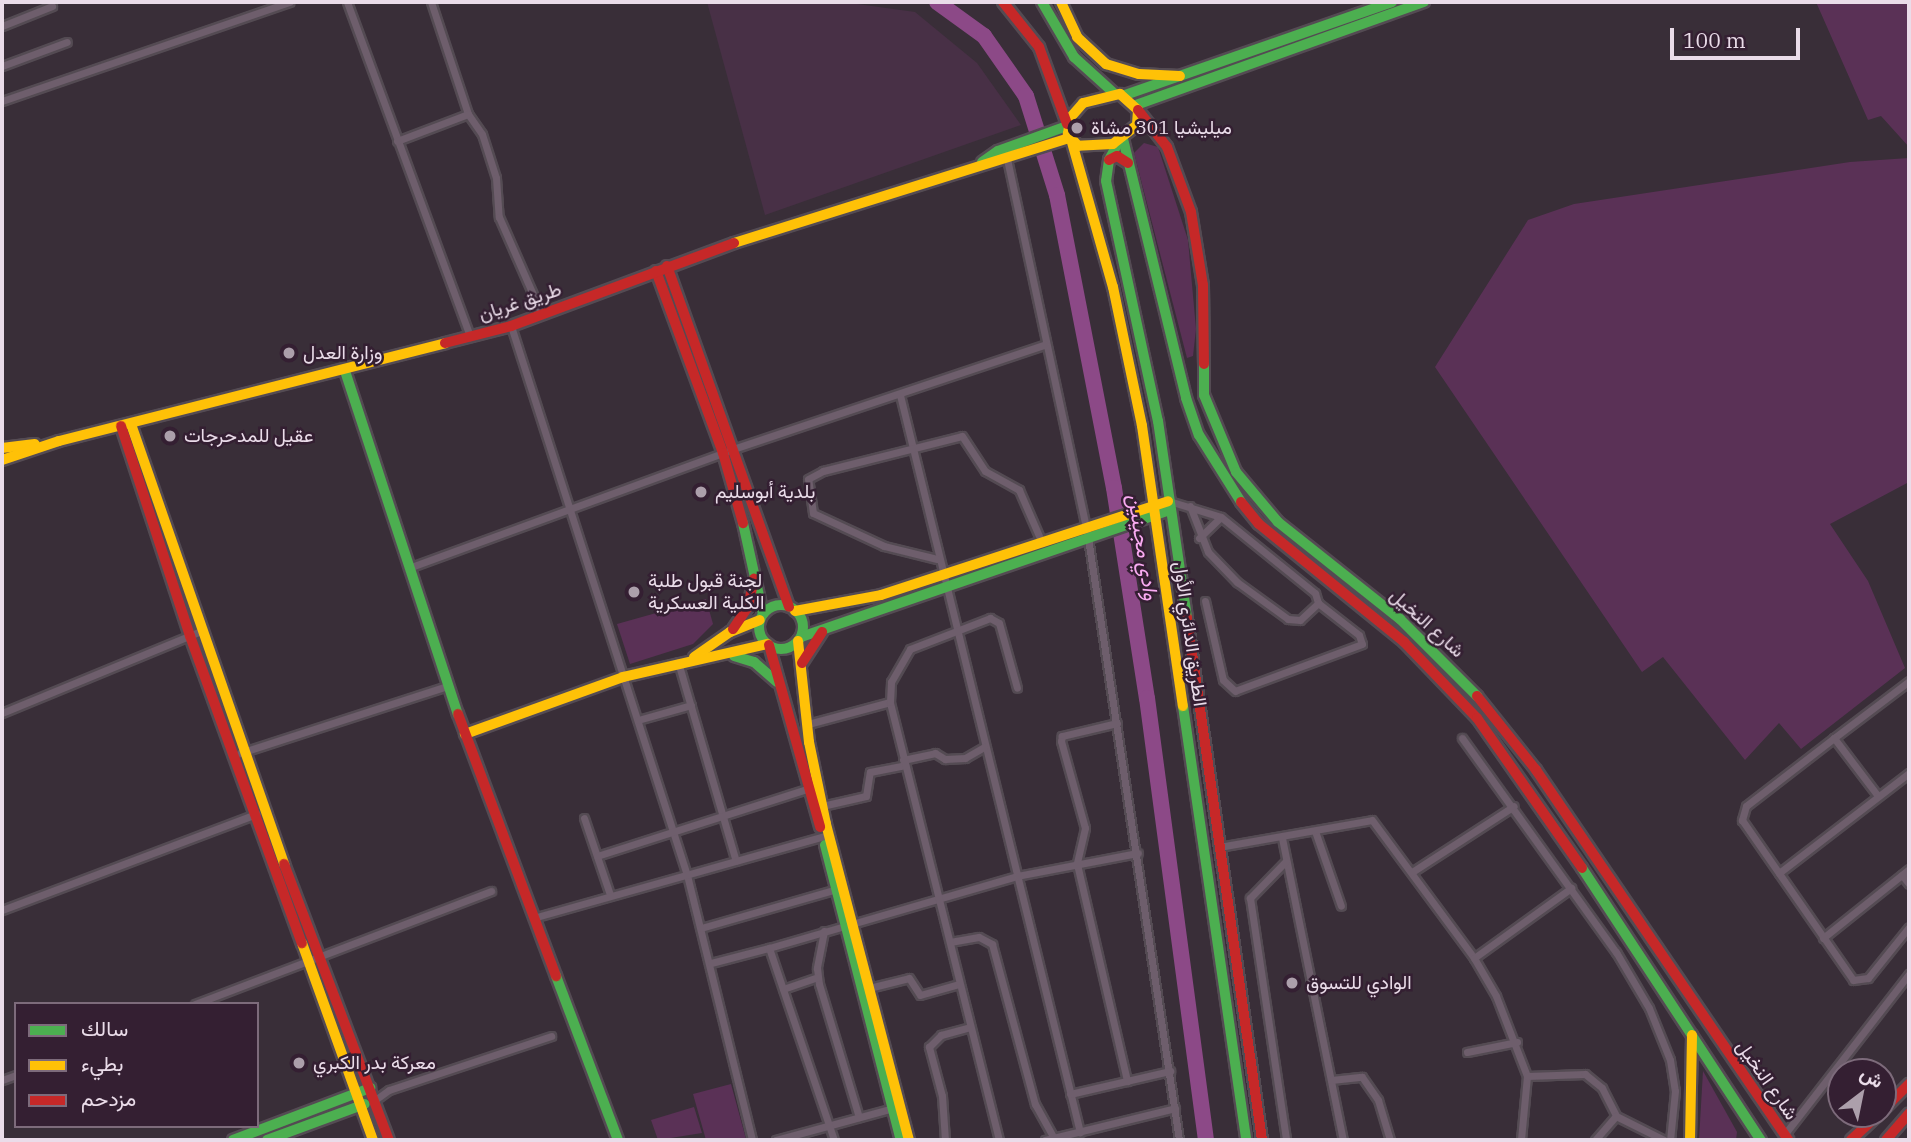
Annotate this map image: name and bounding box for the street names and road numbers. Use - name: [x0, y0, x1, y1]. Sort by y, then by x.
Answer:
- street label: طريق غريان: [476, 278, 564, 326]
- street label: الطريق الدائري الأول: [1169, 560, 1211, 708]
- street label: شارع النخيل: [1385, 584, 1469, 662]
- street label: شارع النخيل: [1731, 1036, 1803, 1124]

